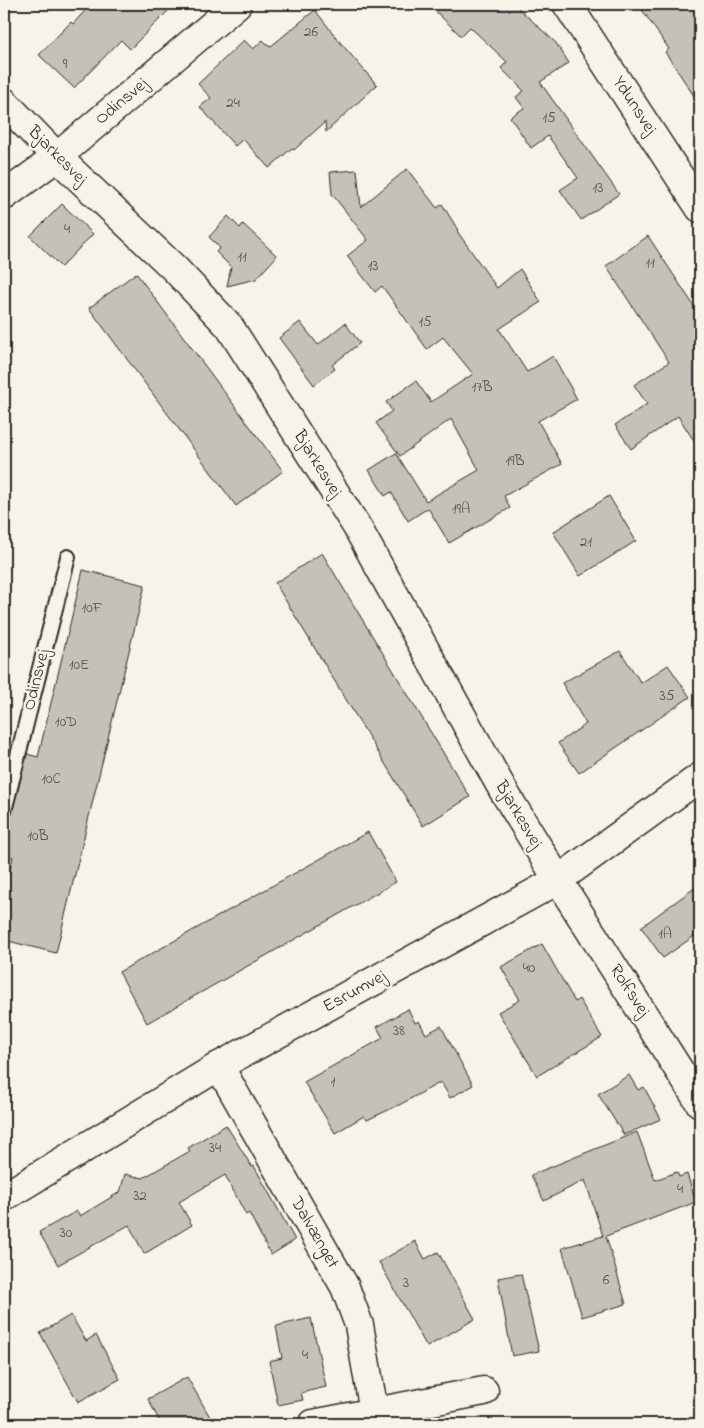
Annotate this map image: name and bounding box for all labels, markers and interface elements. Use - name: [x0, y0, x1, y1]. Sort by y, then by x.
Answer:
- house number: 26: [304, 21, 318, 43]
- house number: 9: [63, 53, 68, 75]
- street label: Odinsvej: [90, 72, 155, 132]
- street label: Ydunsvej: [605, 72, 663, 141]
- house number: 24: [226, 92, 240, 114]
- house number: 15: [542, 107, 556, 129]
- street label: Bjarkesvej: [20, 119, 93, 192]
- house number: 13: [593, 177, 603, 199]
- house number: 4: [64, 218, 70, 240]
- house number: 11: [237, 246, 247, 268]
- house number: 11: [645, 252, 655, 274]
- house number: 13: [368, 255, 378, 277]
- house number: 15: [418, 311, 432, 333]
- house number: 17B: [471, 376, 493, 398]
- street label: Bjarkesvej: [285, 424, 348, 503]
- house number: 19B: [505, 450, 525, 472]
- house number: 19A: [452, 498, 470, 520]
- house number: 21: [580, 531, 592, 553]
- house number: 10F: [82, 597, 103, 619]
- street label: Odinsvej: [17, 646, 57, 713]
- house number: 10E: [69, 654, 89, 676]
- house number: 35: [660, 685, 675, 707]
- house number: 10D: [55, 711, 77, 733]
- house number: 10C: [41, 768, 61, 790]
- street label: Bjarkesvej: [487, 775, 549, 854]
- house number: 10B: [27, 825, 49, 847]
- house number: 1A: [658, 923, 672, 945]
- house number: 40: [523, 957, 536, 979]
- street label: Rolfsvej: [602, 959, 656, 1023]
- street label: Esrumvej: [319, 964, 392, 1020]
- house number: 38: [393, 1020, 405, 1042]
- house number: 1: [331, 1071, 336, 1093]
- house number: 34: [209, 1137, 221, 1159]
- house number: 4: [677, 1178, 683, 1200]
- house number: 32: [133, 1185, 147, 1207]
- street label: Dalvænget: [282, 1191, 345, 1274]
- house number: 30: [60, 1222, 73, 1244]
- house number: 6: [603, 1269, 610, 1291]
- house number: 3: [403, 1272, 409, 1294]
- house number: 4: [302, 1344, 308, 1366]

